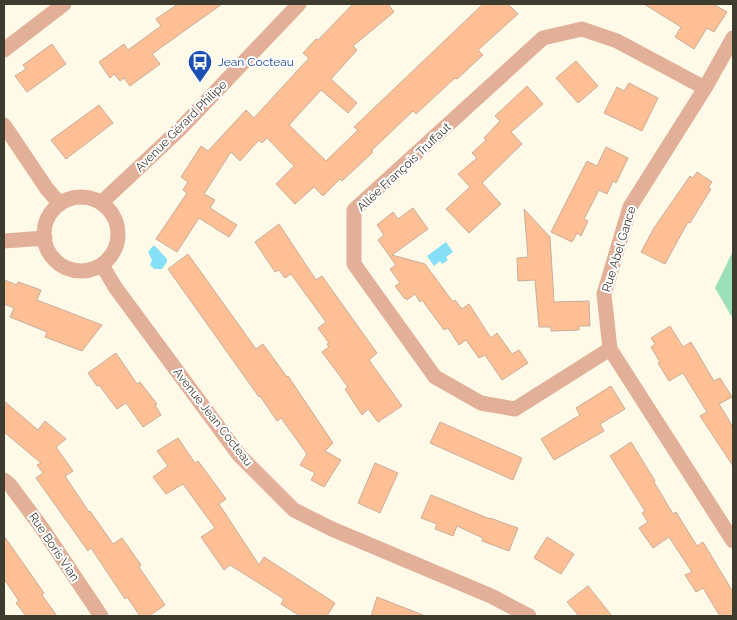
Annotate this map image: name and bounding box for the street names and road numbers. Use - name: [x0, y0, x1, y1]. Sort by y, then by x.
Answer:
- street label: Avenue Gérard Philipe: [132, 77, 230, 175]
- street label: Allée François Truffaut: [354, 120, 454, 214]
- street label: Rue Abel Gance: [599, 204, 639, 294]
- street label: Avenue Jean Cocteau: [170, 365, 256, 469]
- street label: Rue Boris Vian: [26, 510, 82, 584]

